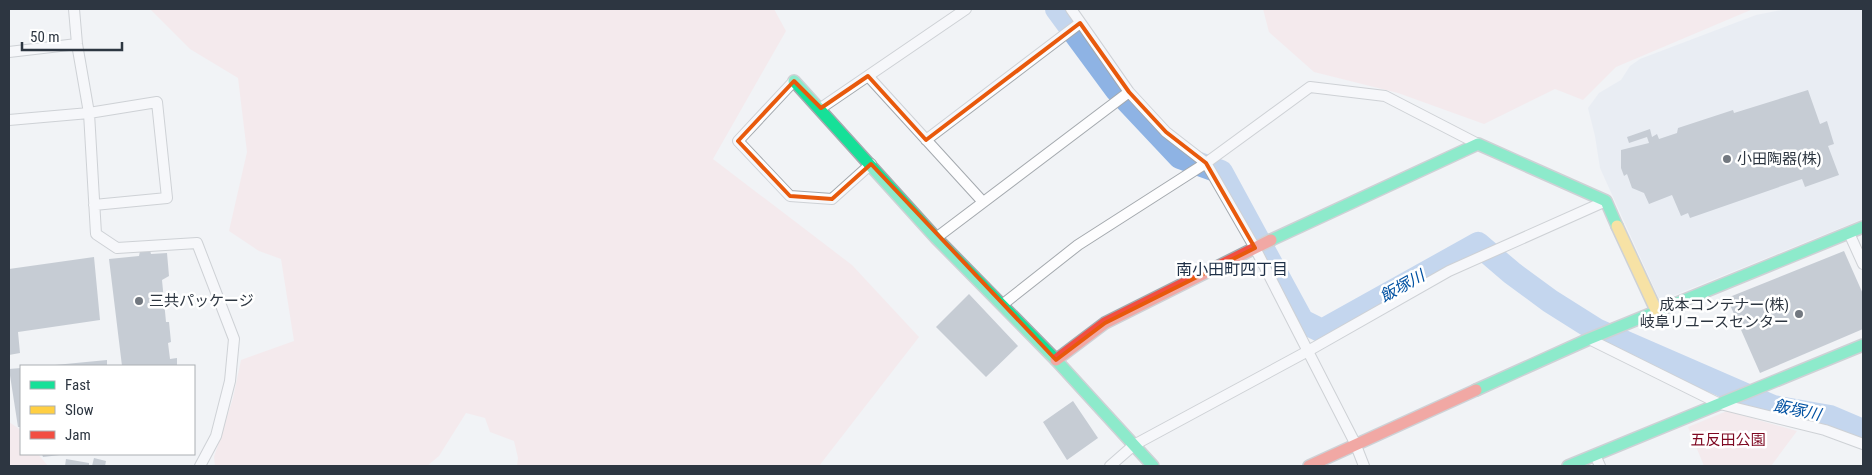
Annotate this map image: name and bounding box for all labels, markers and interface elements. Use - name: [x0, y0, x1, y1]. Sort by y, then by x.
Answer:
- scale bar: [22, 20, 122, 52]
- text: 50 m: [30, 28, 60, 46]
- place label: 小田陶器(株): [1737, 150, 1822, 168]
- marker: 小田陶器(株): [1721, 153, 1733, 165]
- district label: 南小田町四丁目: [1176, 260, 1288, 279]
- water label: 飯塚川: [1376, 265, 1429, 306]
- place label: 三共パッケージ: [149, 292, 254, 310]
- marker: 三共パッケージ: [133, 295, 145, 307]
- place label: 成本コンテナー(株) 岐阜リユースセンター: [1640, 296, 1789, 331]
- marker: 成本コンテナー(株) 岐阜リユースセンター: [1793, 308, 1805, 320]
- legend: [20, 365, 195, 455]
- text: Fast: [65, 376, 90, 394]
- water label: 飯塚川: [1772, 396, 1824, 425]
- text: Slow: [65, 401, 94, 419]
- text: Jam: [65, 426, 91, 444]
- park label: 五反田公園: [1690, 431, 1766, 449]

